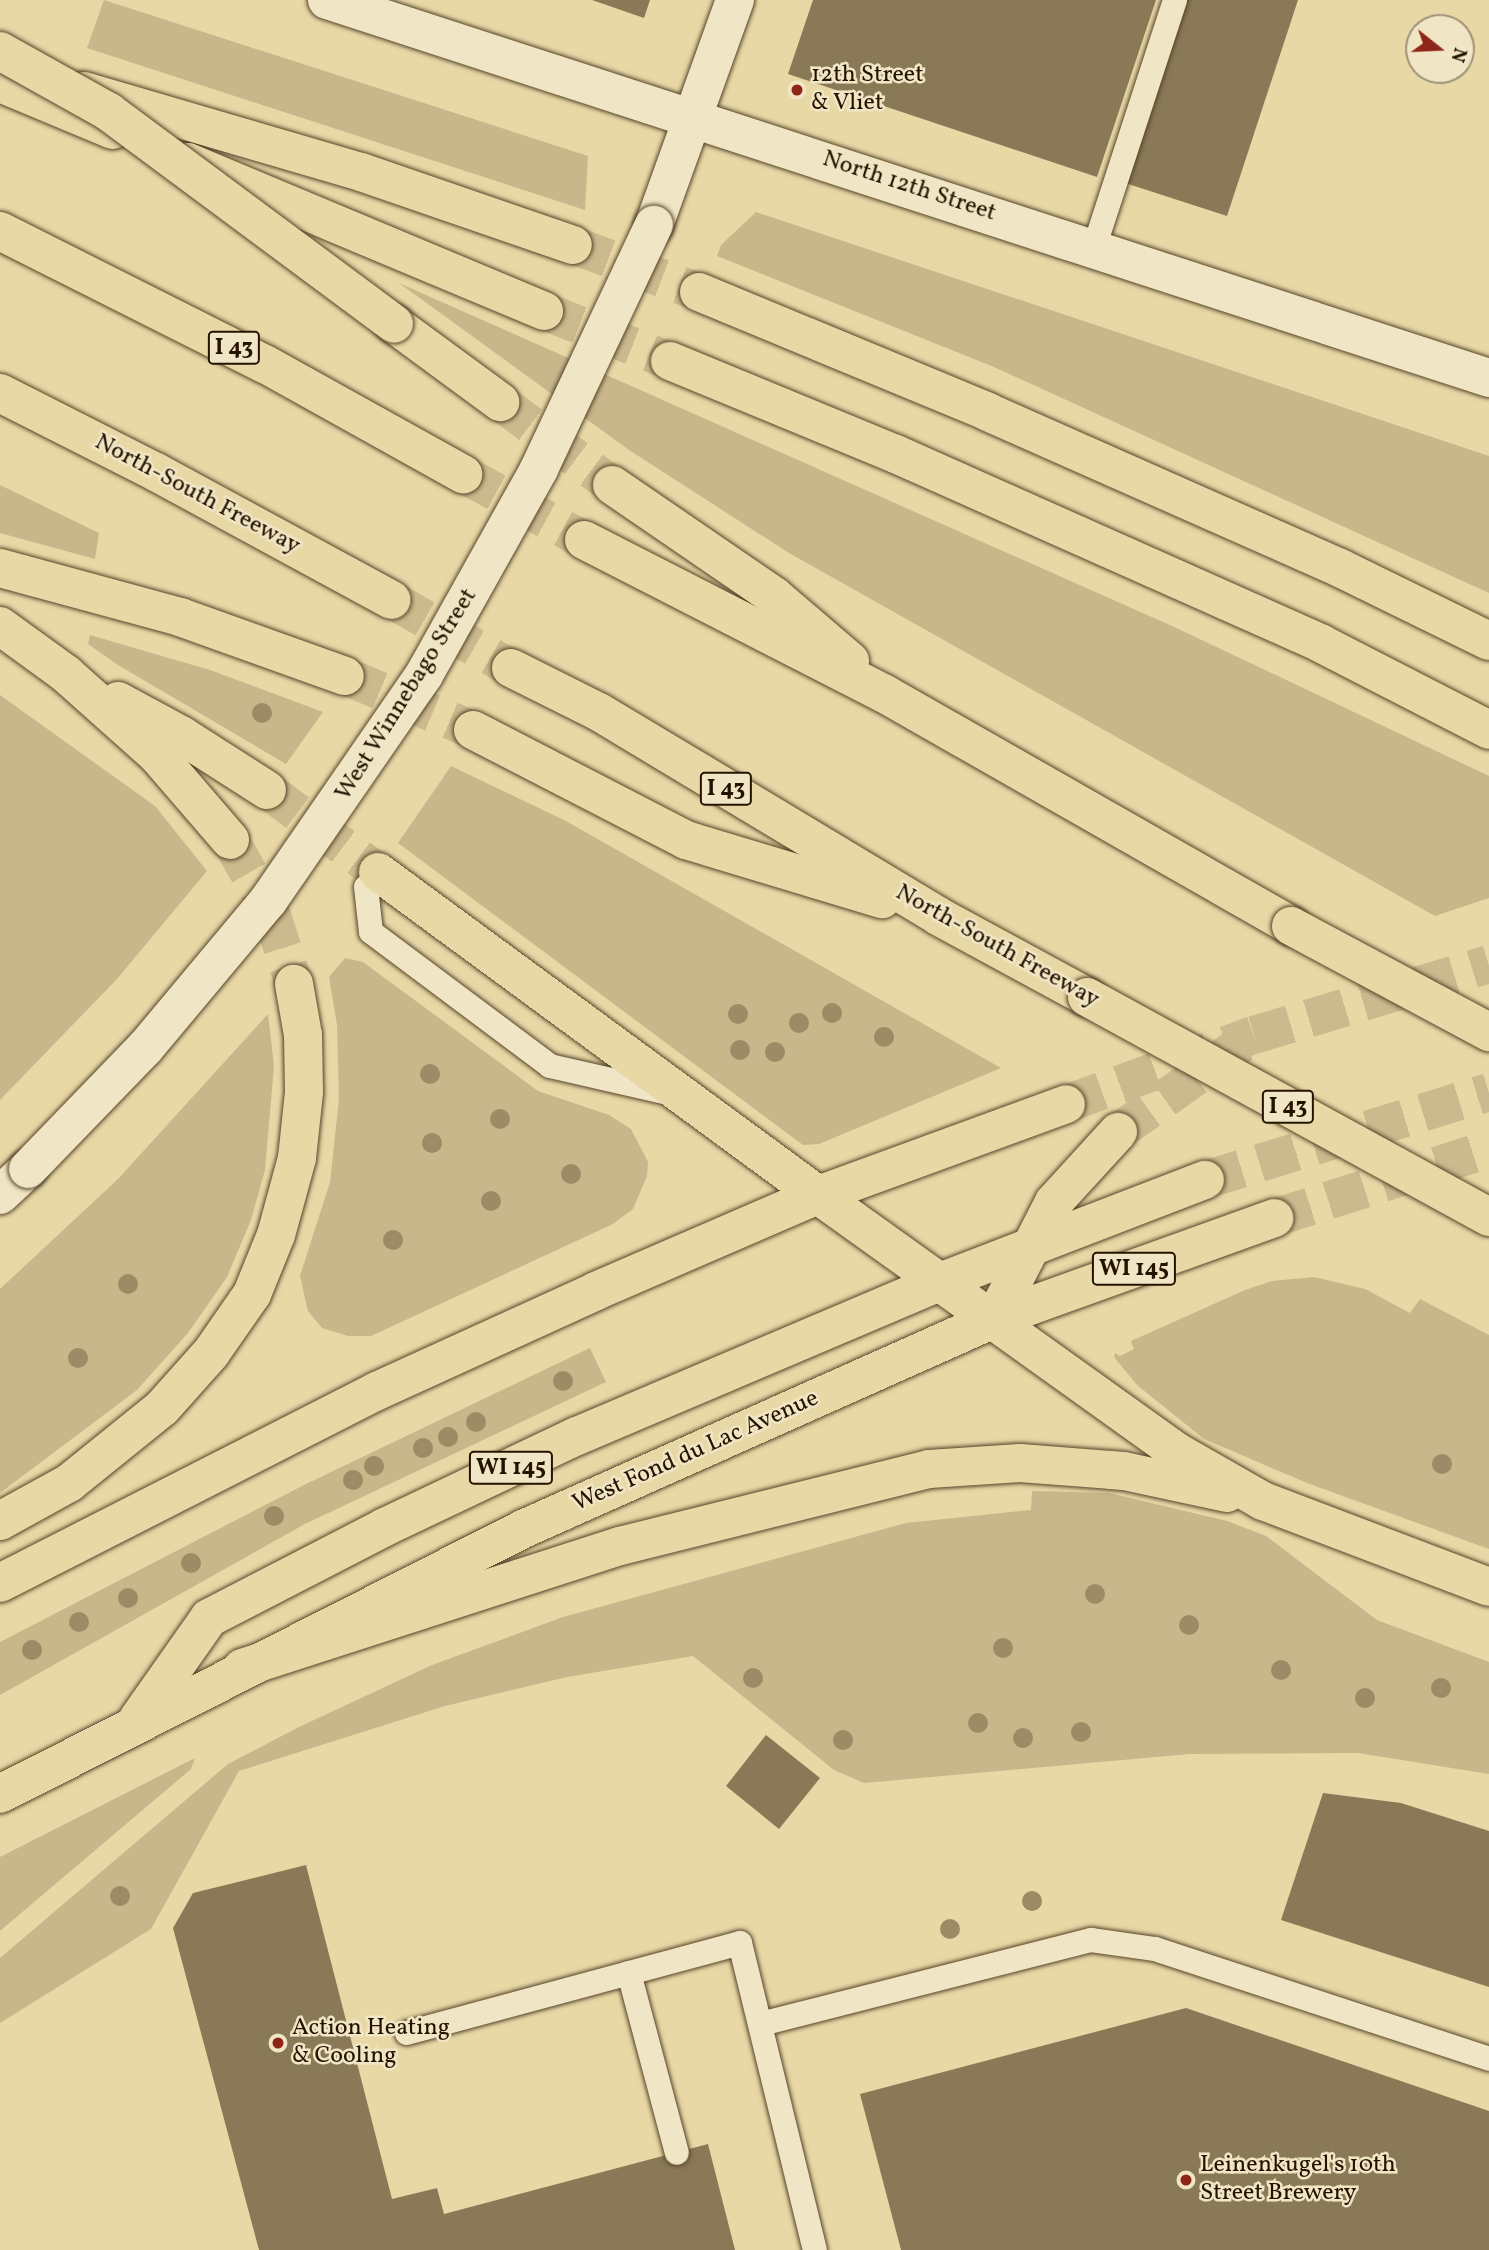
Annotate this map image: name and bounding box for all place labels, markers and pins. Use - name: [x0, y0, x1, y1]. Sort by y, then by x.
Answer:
- place label: 12th Street & Vliet: [811, 62, 924, 118]
- marker: 12th Street & Vliet: [789, 82, 805, 98]
- place label: Action Heating & Cooling: [292, 2015, 450, 2071]
- marker: Action Heating & Cooling: [270, 2035, 286, 2051]
- place label: Leinenkugel's 10th Street Brewery: [1200, 2152, 1396, 2208]
- marker: Leinenkugel's 10th Street Brewery: [1178, 2172, 1194, 2188]

